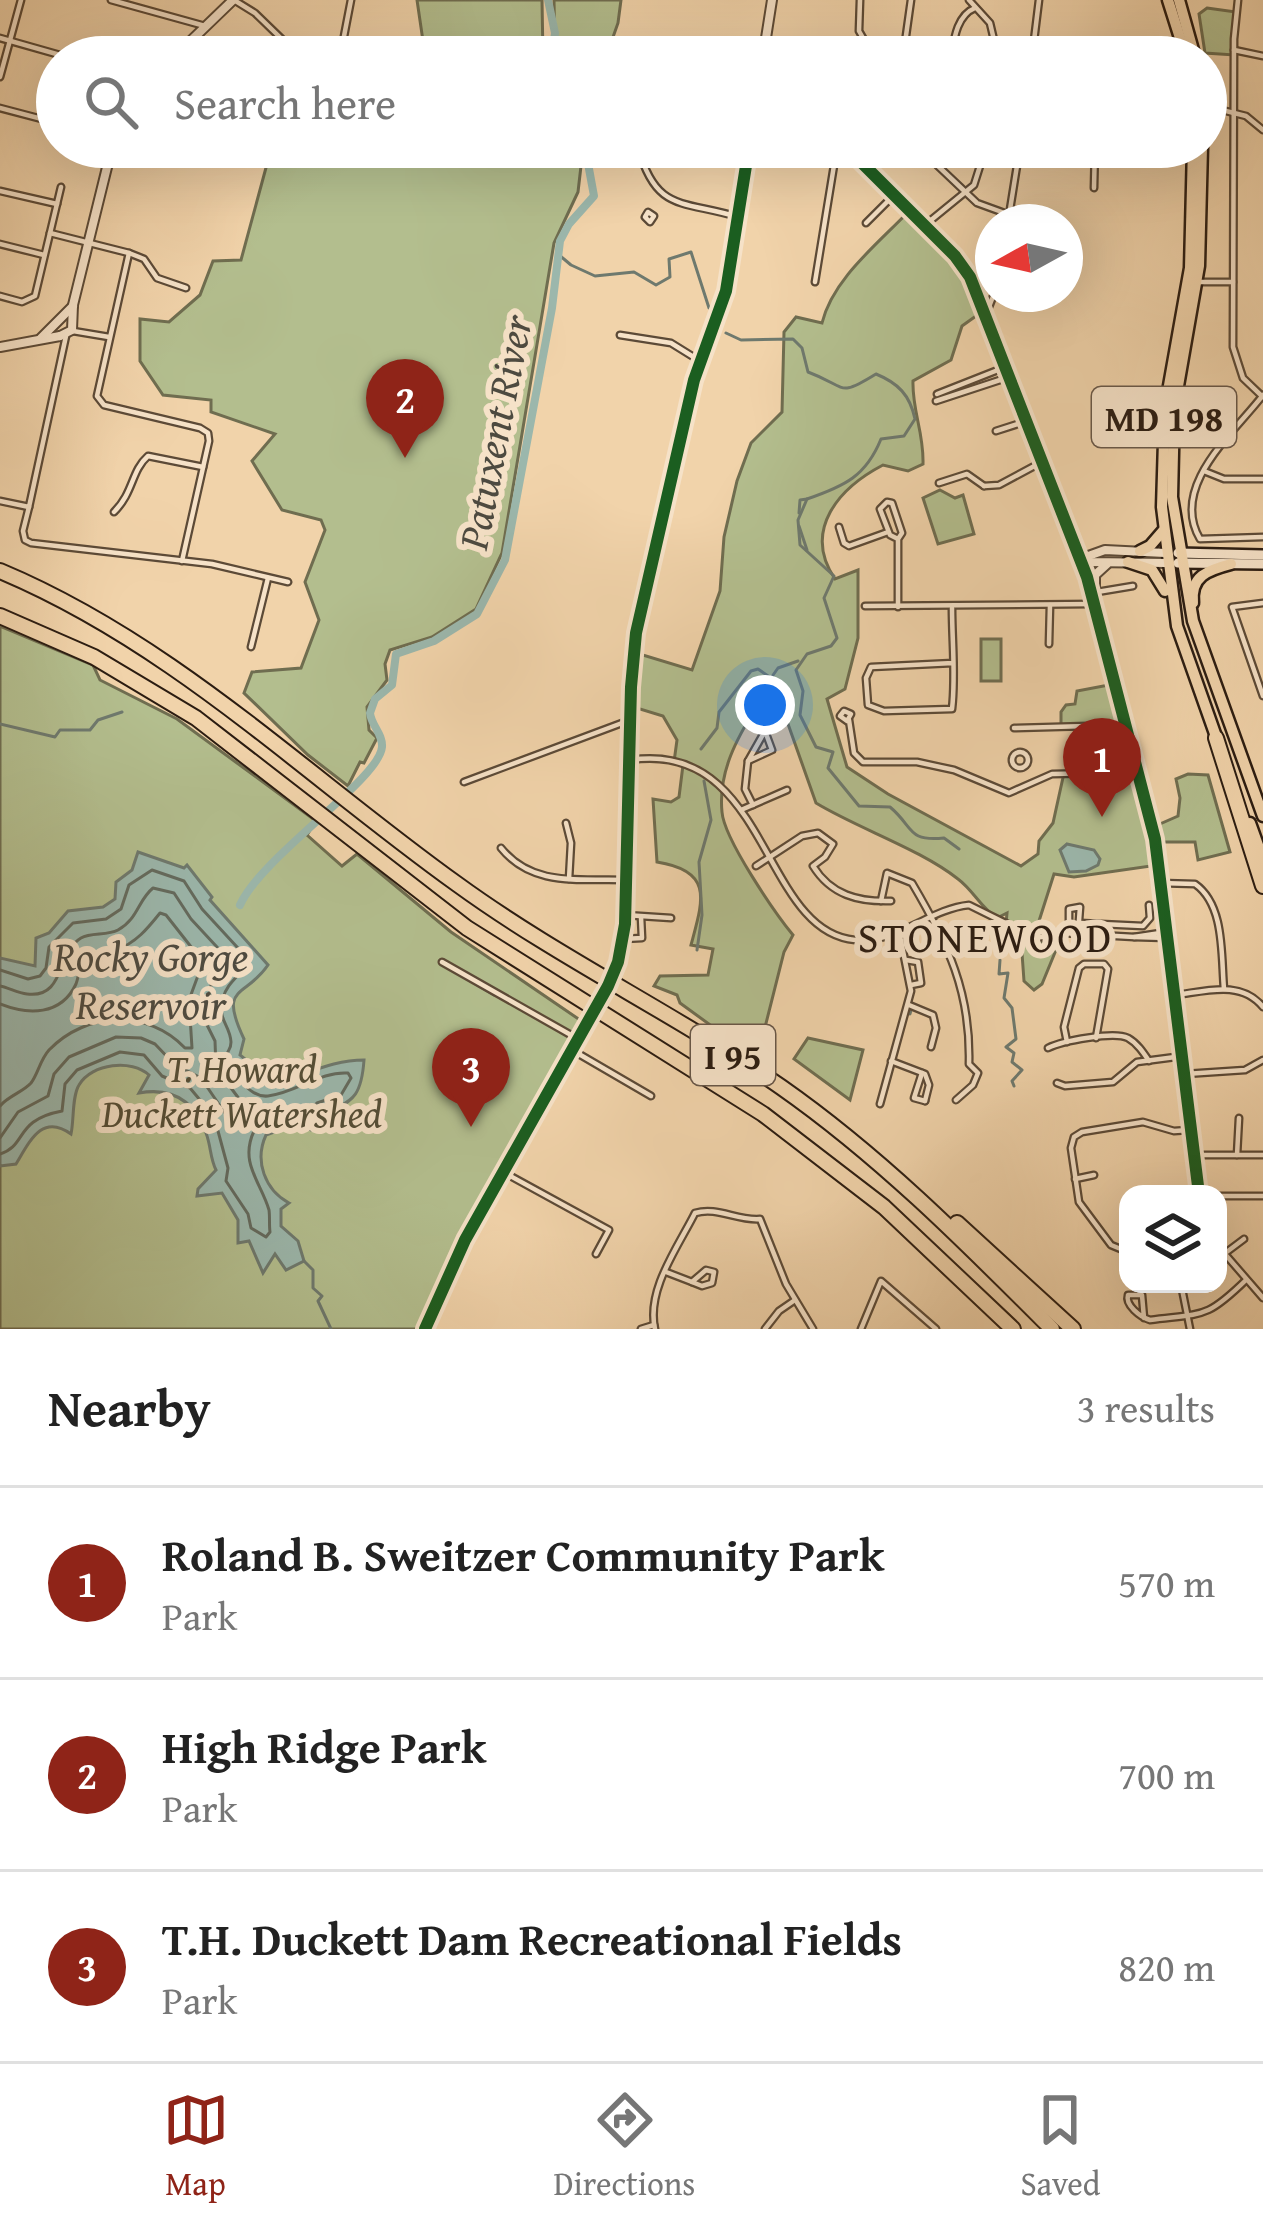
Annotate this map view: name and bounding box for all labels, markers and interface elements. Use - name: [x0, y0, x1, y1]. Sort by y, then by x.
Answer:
- search box: [36, 36, 1227, 168]
- icon: search: [78, 69, 144, 135]
- text: Search here: [174, 70, 396, 135]
- north arrow: [975, 204, 1083, 312]
- water label: Patuxent River: [441, 308, 547, 555]
- pin: 2: [366, 359, 444, 458]
- road number: MD 198: [1092, 387, 1236, 447]
- your location: [735, 675, 795, 735]
- pin: 1: [1063, 718, 1141, 817]
- district label: STONEWOOD: [858, 906, 1114, 967]
- water label: Rocky Gorge Reservoir: [53, 925, 248, 1034]
- road number: I 95: [691, 1025, 775, 1085]
- pin: 3: [432, 1028, 510, 1127]
- park label: T. Howard Duckett Watershed: [101, 1039, 382, 1141]
- map controls: [1119, 1185, 1227, 1293]
- button: layers: [1119, 1185, 1227, 1293]
- text: Nearby: [48, 1370, 211, 1445]
- text: 3 results: [1077, 1379, 1215, 1436]
- text: Roland B. Sweitzer Community Park: [162, 1522, 884, 1587]
- text: 1: [77, 1554, 97, 1611]
- text: 570 m: [1118, 1554, 1215, 1611]
- text: Park: [162, 1587, 237, 1644]
- text: High Ridge Park: [162, 1714, 486, 1779]
- text: 2: [77, 1746, 97, 1803]
- text: 700 m: [1118, 1746, 1215, 1803]
- text: Park: [162, 1779, 237, 1836]
- text: T.H. Duckett Dam Recreational Fields: [162, 1906, 902, 1971]
- text: 3: [77, 1938, 97, 1995]
- text: 820 m: [1118, 1938, 1215, 1995]
- text: Park: [162, 1971, 237, 2028]
- tab: Map: [163, 2087, 229, 2207]
- tab: Directions: [554, 2087, 695, 2207]
- tab: Saved: [1021, 2087, 1100, 2207]

